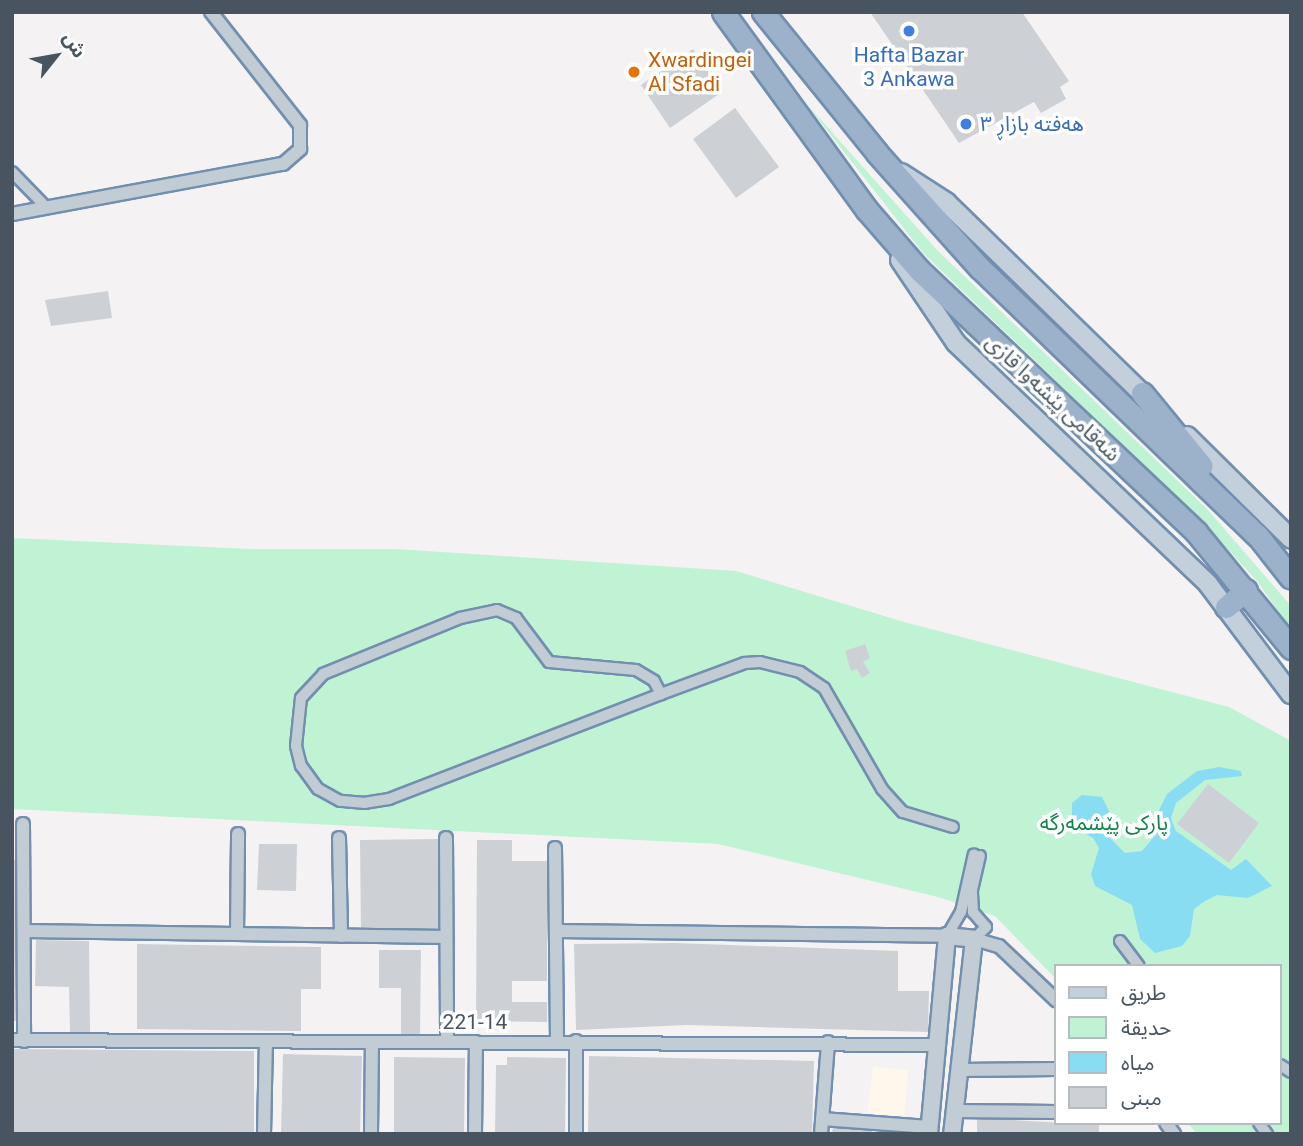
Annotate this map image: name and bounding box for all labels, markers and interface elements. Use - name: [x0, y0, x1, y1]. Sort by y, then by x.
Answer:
- north arrow: [21, 21, 91, 91]
- marker: Hafta Bazar 3 Ankawa: [901, 23, 917, 39]
- text: ش: [58, 28, 91, 62]
- place label: Hafta Bazar 3 Ankawa: [854, 42, 964, 92]
- place label: Xwardingei Al Sfadi: [648, 47, 752, 97]
- marker: Xwardingei Al Sfadi: [626, 64, 642, 80]
- place label: هەفتە بازاڕ ٣: [980, 111, 1084, 137]
- marker: هەفتە بازاڕ ٣: [958, 116, 974, 132]
- street label: شەقامی پێشەوا قازی: [980, 329, 1126, 467]
- park label: پارکی پێشمەرگە: [1040, 810, 1168, 836]
- legend: [1054, 964, 1282, 1125]
- text: طريق: [1121, 981, 1166, 1005]
- street label: 221-14: [443, 1009, 507, 1035]
- text: حديقة: [1121, 1016, 1171, 1040]
- text: مياه: [1121, 1051, 1154, 1075]
- text: مبنى: [1121, 1086, 1162, 1110]

